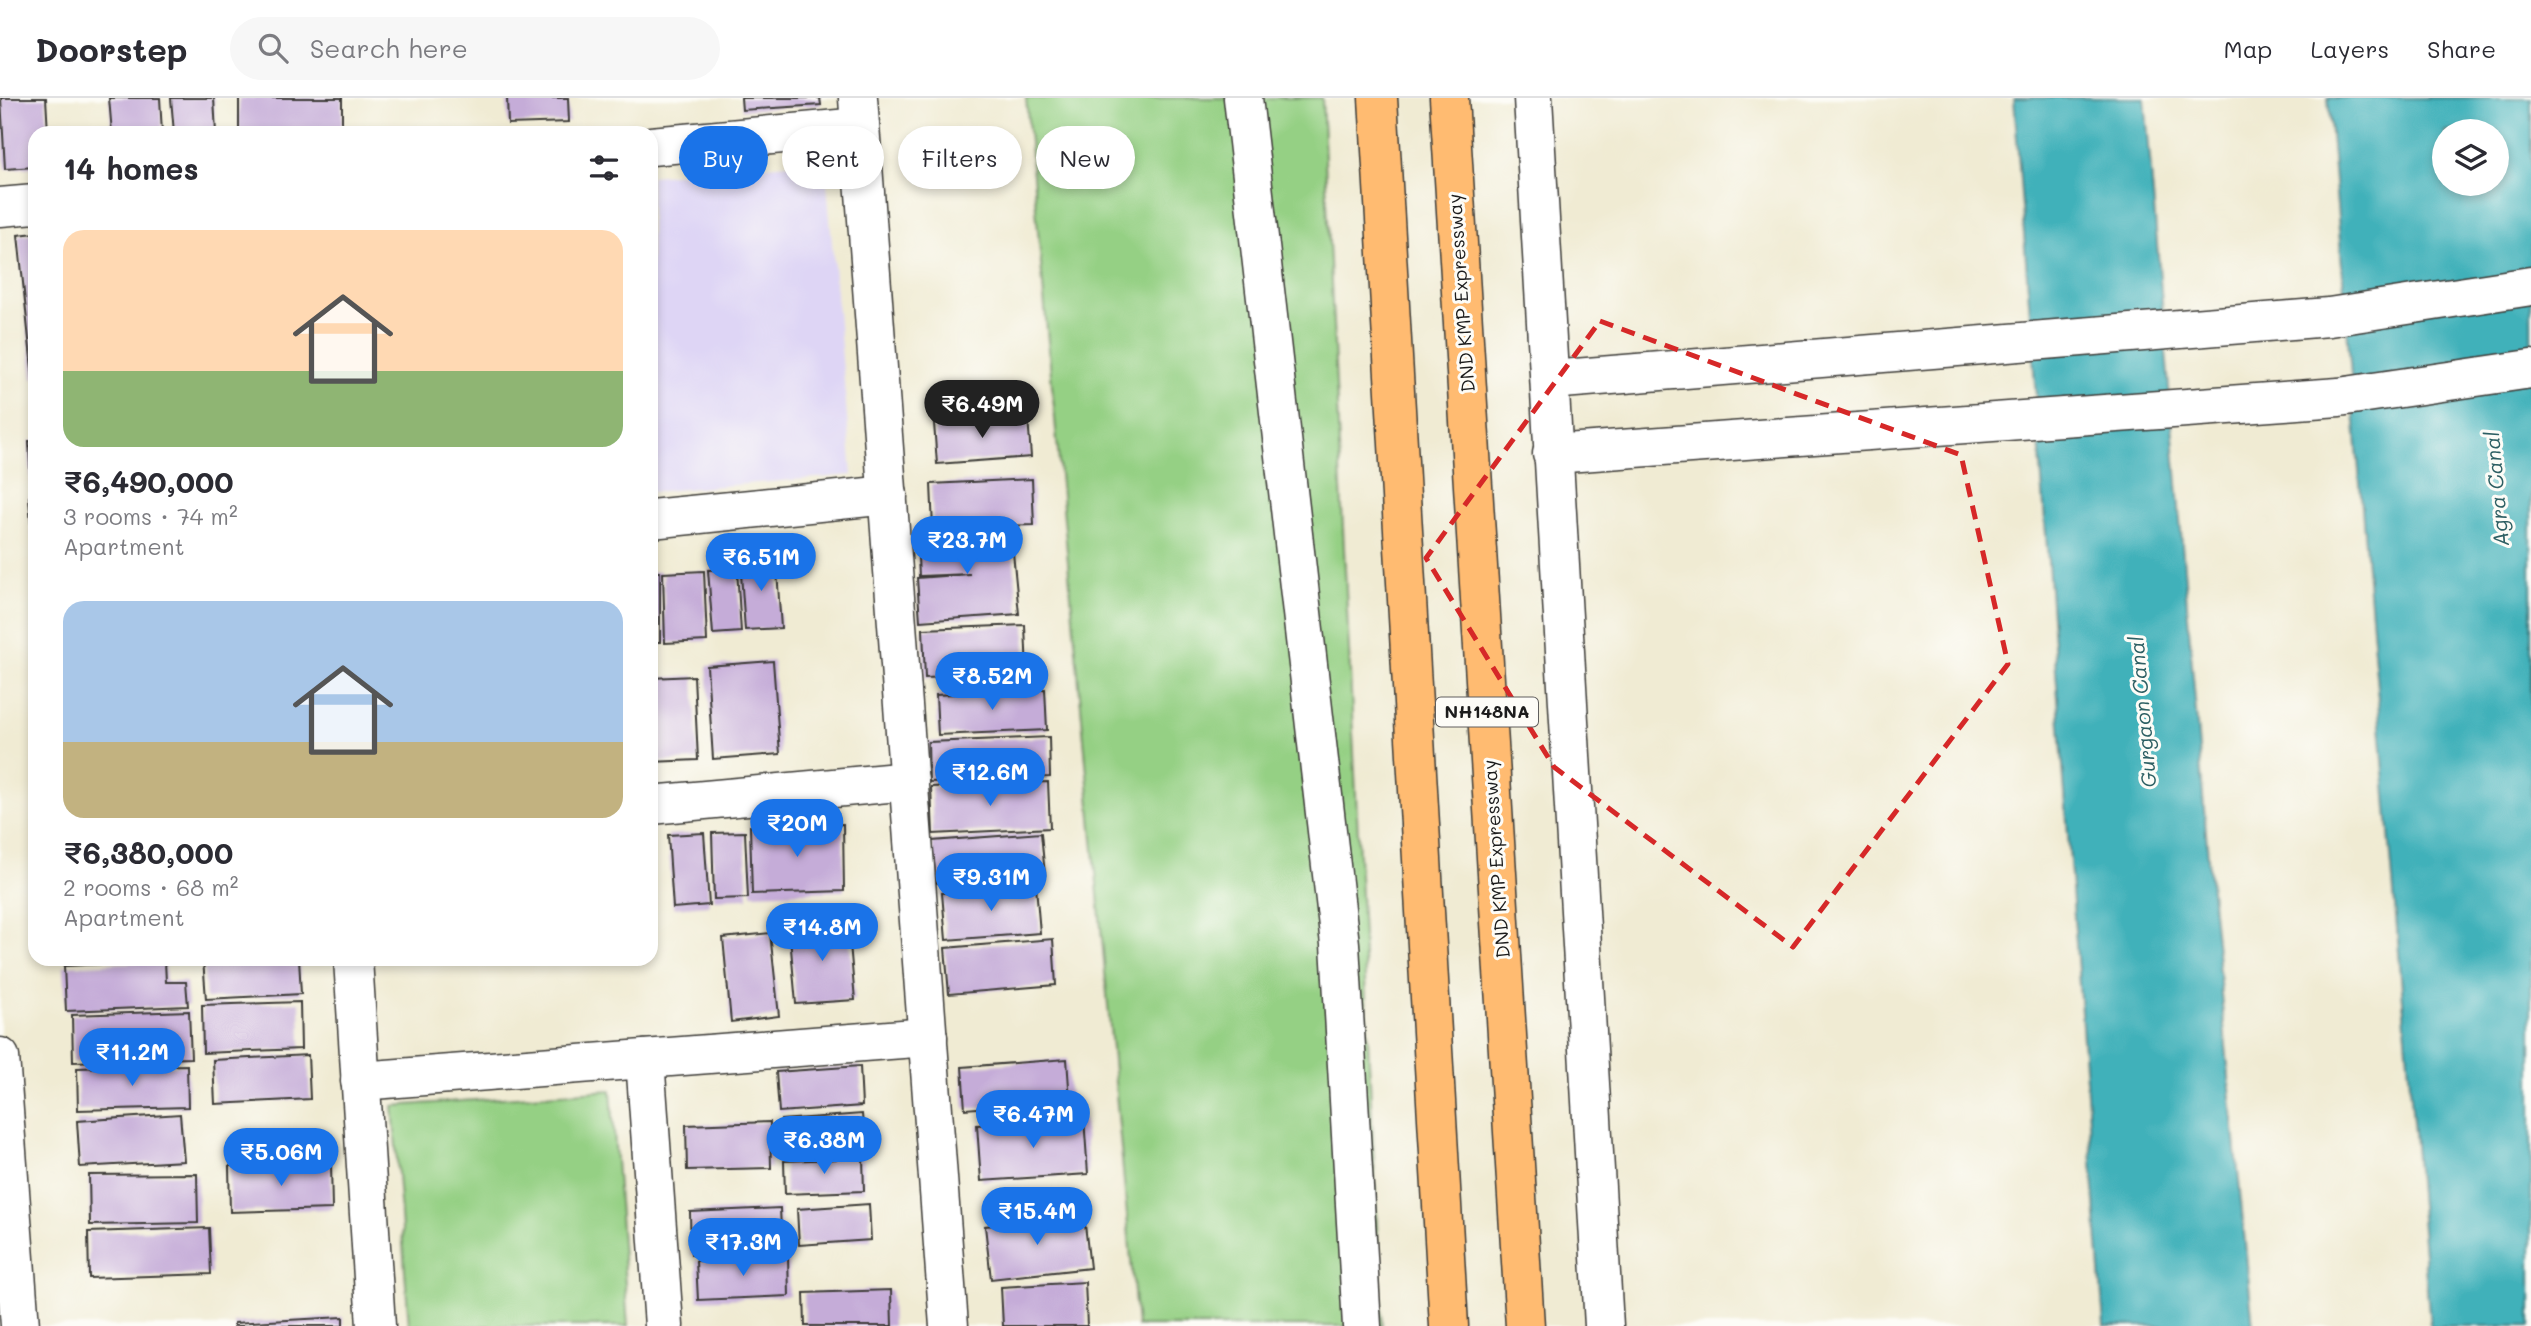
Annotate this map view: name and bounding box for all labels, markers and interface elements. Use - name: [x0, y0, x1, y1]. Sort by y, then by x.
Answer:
- search box: [230, 17, 720, 80]
- text: Doorstep: [35, 27, 188, 70]
- icon: search: [254, 29, 292, 67]
- text: Search here: [310, 31, 468, 65]
- text: Map: [2224, 33, 2272, 64]
- text: Layers: [2310, 33, 2389, 64]
- text: Share: [2427, 33, 2496, 64]
- map controls: [2432, 119, 2509, 196]
- button: layers: [2432, 119, 2509, 196]
- chip: Buy: [679, 126, 768, 189]
- chip: Rent: [782, 126, 884, 189]
- chip: Filters: [898, 126, 1022, 189]
- chip: New: [1036, 126, 1135, 189]
- text: 14 homes: [63, 148, 199, 188]
- icon: filters: [585, 149, 623, 187]
- street label: DND KMP Expressway: [1441, 193, 1480, 393]
- icon: home: [280, 276, 406, 402]
- pin: ₹6.49M: [925, 380, 1039, 440]
- text: ₹6.49M: [940, 388, 1024, 418]
- water label: Agra Canal: [2477, 430, 2514, 548]
- text: ₹6,490,000: [63, 461, 234, 501]
- text: 3 rooms · 74 m²: [63, 501, 238, 531]
- pin: ₹23.7M: [910, 517, 1024, 576]
- text: ₹23.7M: [927, 524, 1007, 554]
- text: Apartment: [63, 531, 185, 561]
- pin: ₹6.51M: [704, 533, 818, 593]
- text: ₹6.51M: [722, 541, 800, 571]
- water label: Gurgaon Canal: [2121, 635, 2162, 789]
- icon: home: [280, 647, 406, 773]
- pin: ₹8.52M: [935, 652, 1049, 712]
- text: ₹8.52M: [951, 660, 1033, 690]
- road number: NH148NA: [1436, 698, 1538, 726]
- pin: ₹12.6M: [933, 748, 1047, 808]
- text: ₹12.6M: [951, 756, 1029, 786]
- street label: DND KMP Expressway: [1476, 759, 1515, 959]
- pin: ₹20M: [756, 800, 838, 859]
- text: ₹20M: [766, 807, 828, 837]
- text: ₹6,380,000: [63, 832, 233, 872]
- pin: ₹9.31M: [934, 854, 1048, 913]
- text: ₹9.31M: [952, 861, 1030, 891]
- text: 2 rooms · 68 m²: [63, 872, 238, 902]
- text: Apartment: [63, 902, 185, 932]
- pin: ₹14.8M: [765, 904, 879, 963]
- text: ₹14.8M: [782, 911, 862, 941]
- pin: ₹11.2M: [75, 1028, 189, 1088]
- text: ₹11.2M: [95, 1036, 169, 1066]
- pin: ₹6.47M: [976, 1090, 1090, 1150]
- text: ₹6.47M: [992, 1098, 1074, 1128]
- pin: ₹6.38M: [767, 1116, 881, 1176]
- text: ₹6.38M: [783, 1124, 865, 1154]
- pin: ₹5.06M: [224, 1128, 338, 1188]
- text: ₹5.06M: [239, 1136, 323, 1166]
- pin: ₹15.4M: [980, 1188, 1094, 1247]
- text: ₹15.4M: [997, 1195, 1077, 1225]
- pin: ₹17.3M: [686, 1218, 800, 1278]
- text: ₹17.3M: [704, 1226, 782, 1256]

